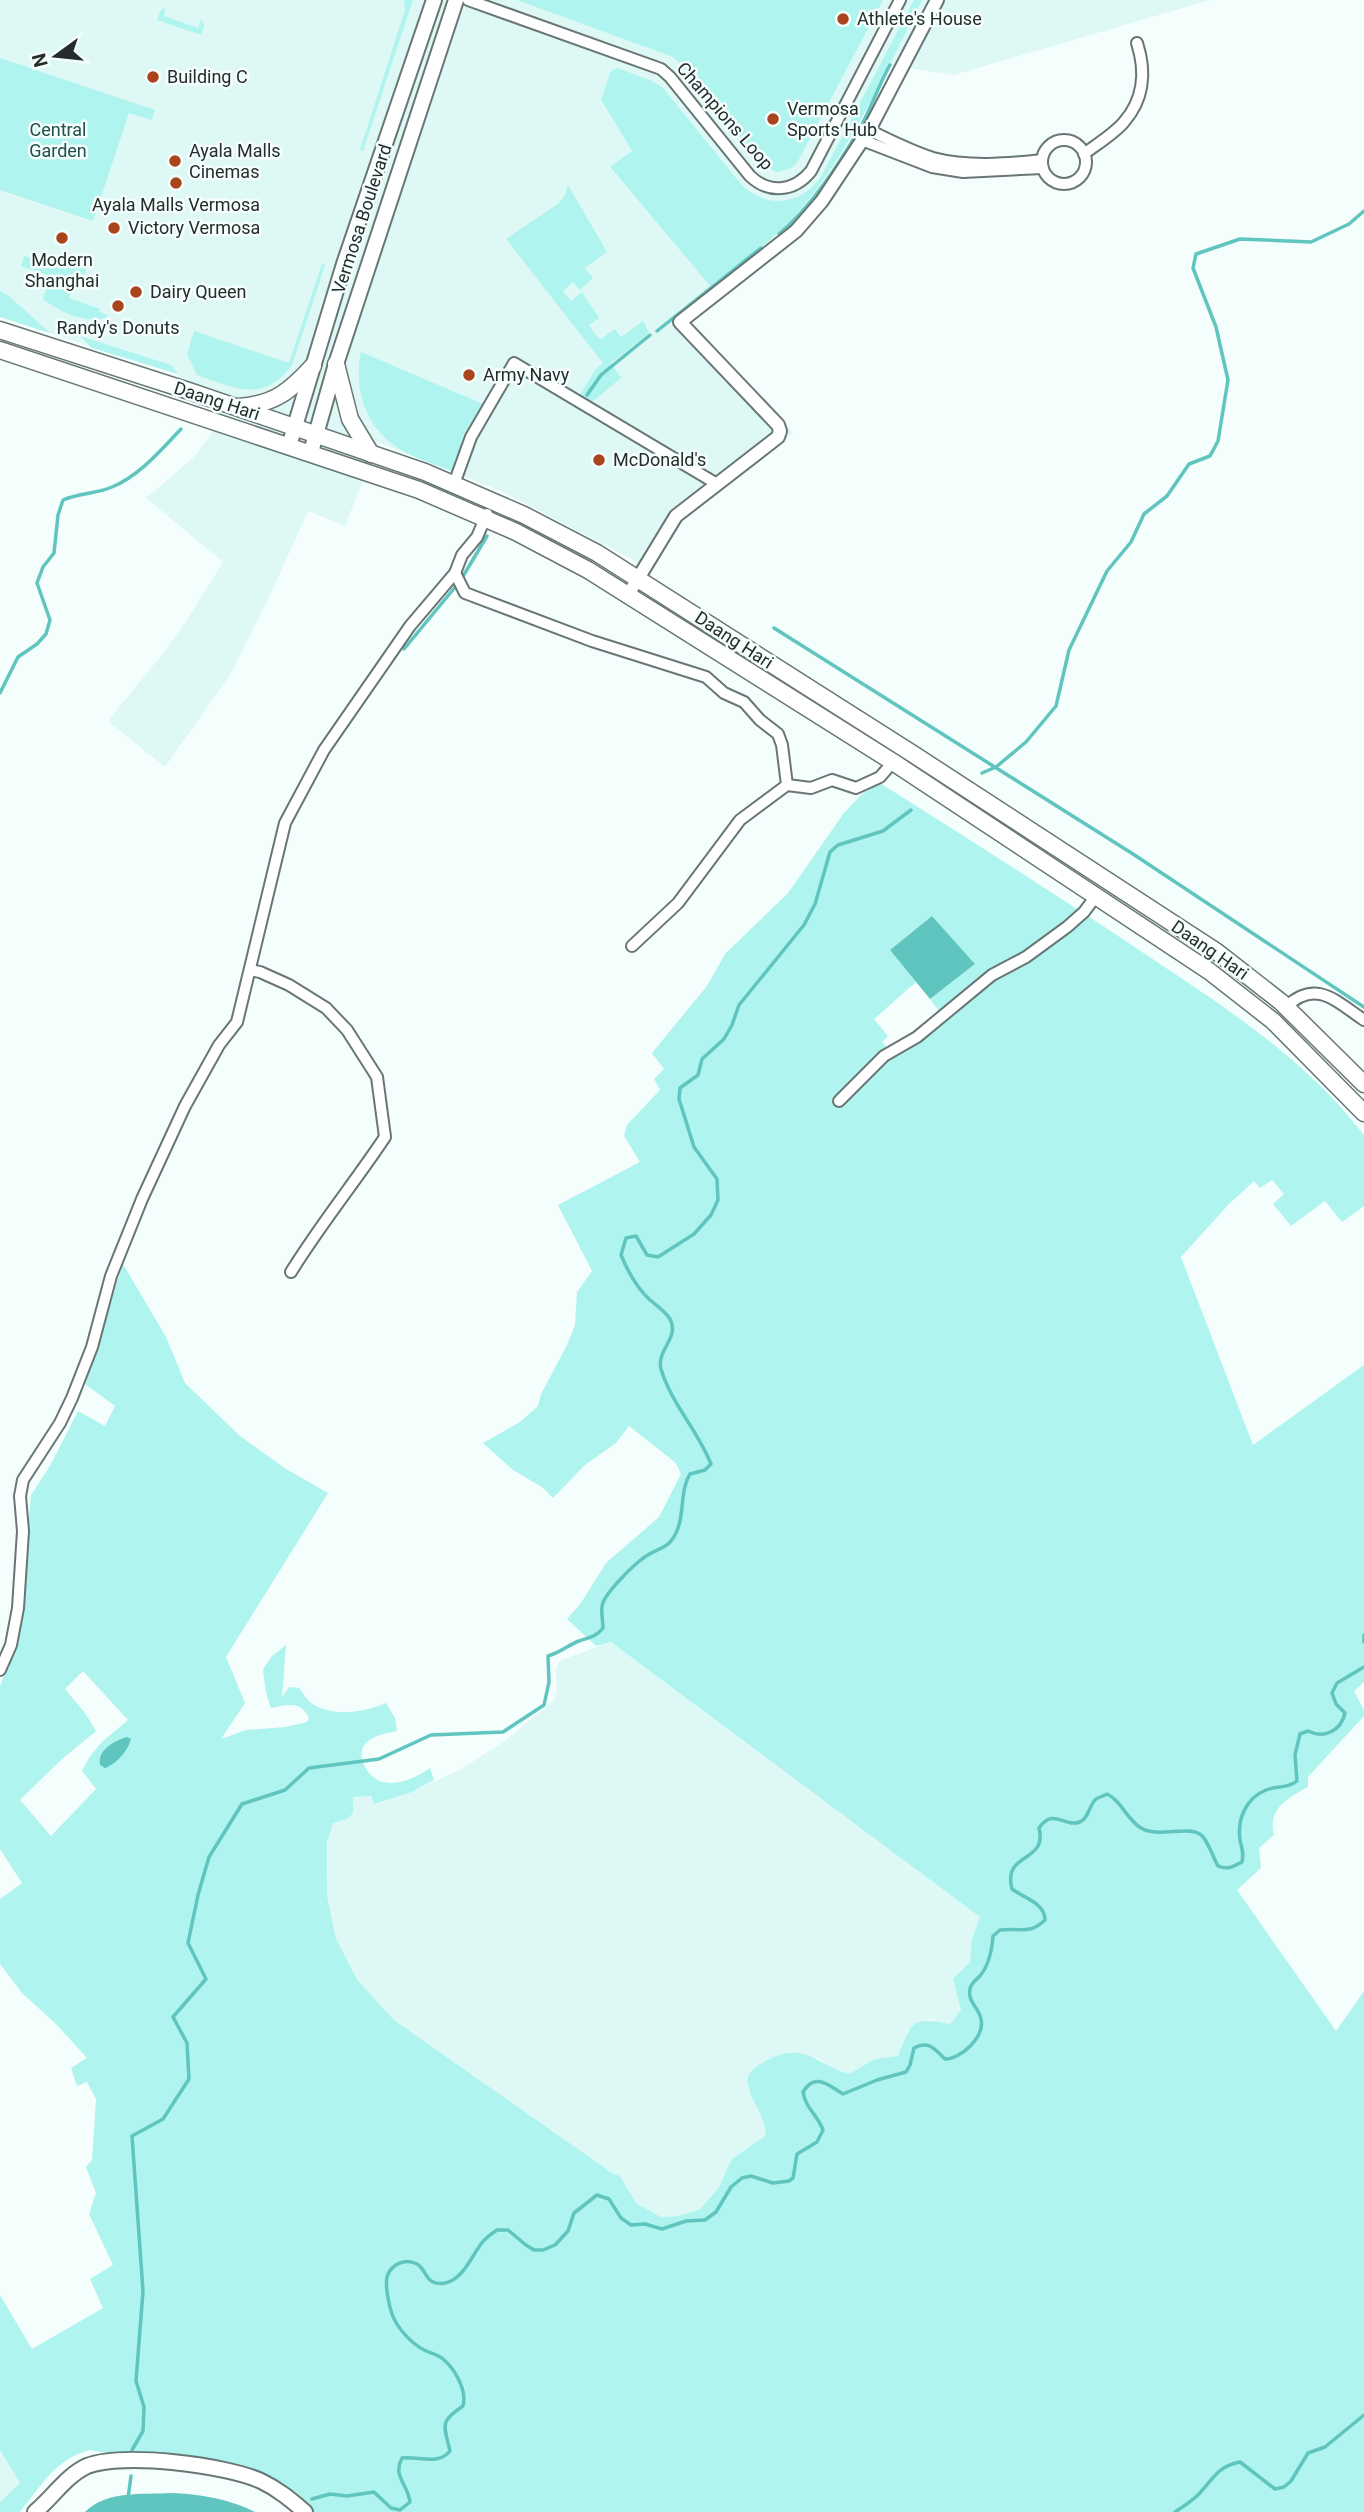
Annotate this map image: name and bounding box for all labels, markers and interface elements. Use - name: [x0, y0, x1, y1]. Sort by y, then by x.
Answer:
- place label: Athlete's House: [857, 8, 982, 29]
- marker: Athlete's House: [835, 11, 851, 27]
- north arrow: [21, 21, 91, 91]
- text: N: [27, 51, 53, 70]
- street label: Champions Loop: [673, 57, 778, 174]
- place label: Building C: [167, 66, 248, 87]
- marker: Building C: [145, 69, 161, 85]
- place label: Vermosa Sports Hub: [787, 98, 877, 140]
- marker: Vermosa Sports Hub: [765, 111, 781, 127]
- park label: Central Garden: [29, 119, 87, 161]
- place label: Ayala Malls Cinemas: [189, 140, 281, 182]
- street label: Vermosa Boulevard: [327, 141, 396, 296]
- marker: Ayala Malls Cinemas: [167, 153, 183, 169]
- marker: Ayala Malls Vermosa: [168, 175, 184, 191]
- place label: Ayala Malls Vermosa: [92, 194, 260, 215]
- place label: Victory Vermosa: [128, 217, 260, 238]
- marker: Victory Vermosa: [106, 220, 122, 236]
- marker: Modern Shanghai: [54, 230, 70, 246]
- place label: Modern Shanghai: [25, 249, 99, 291]
- place label: Dairy Queen: [150, 281, 247, 302]
- marker: Dairy Queen: [128, 284, 144, 300]
- marker: Randy's Donuts: [110, 298, 126, 314]
- place label: Randy's Donuts: [57, 317, 179, 338]
- place label: Army Navy: [483, 364, 570, 385]
- marker: Army Navy: [461, 367, 477, 383]
- street label: Daang Hari: [172, 377, 263, 424]
- place label: McDonald's: [613, 449, 706, 470]
- marker: McDonald's: [591, 452, 607, 468]
- street label: Daang Hari: [691, 607, 777, 673]
- street label: Daang Hari: [1168, 915, 1253, 984]

